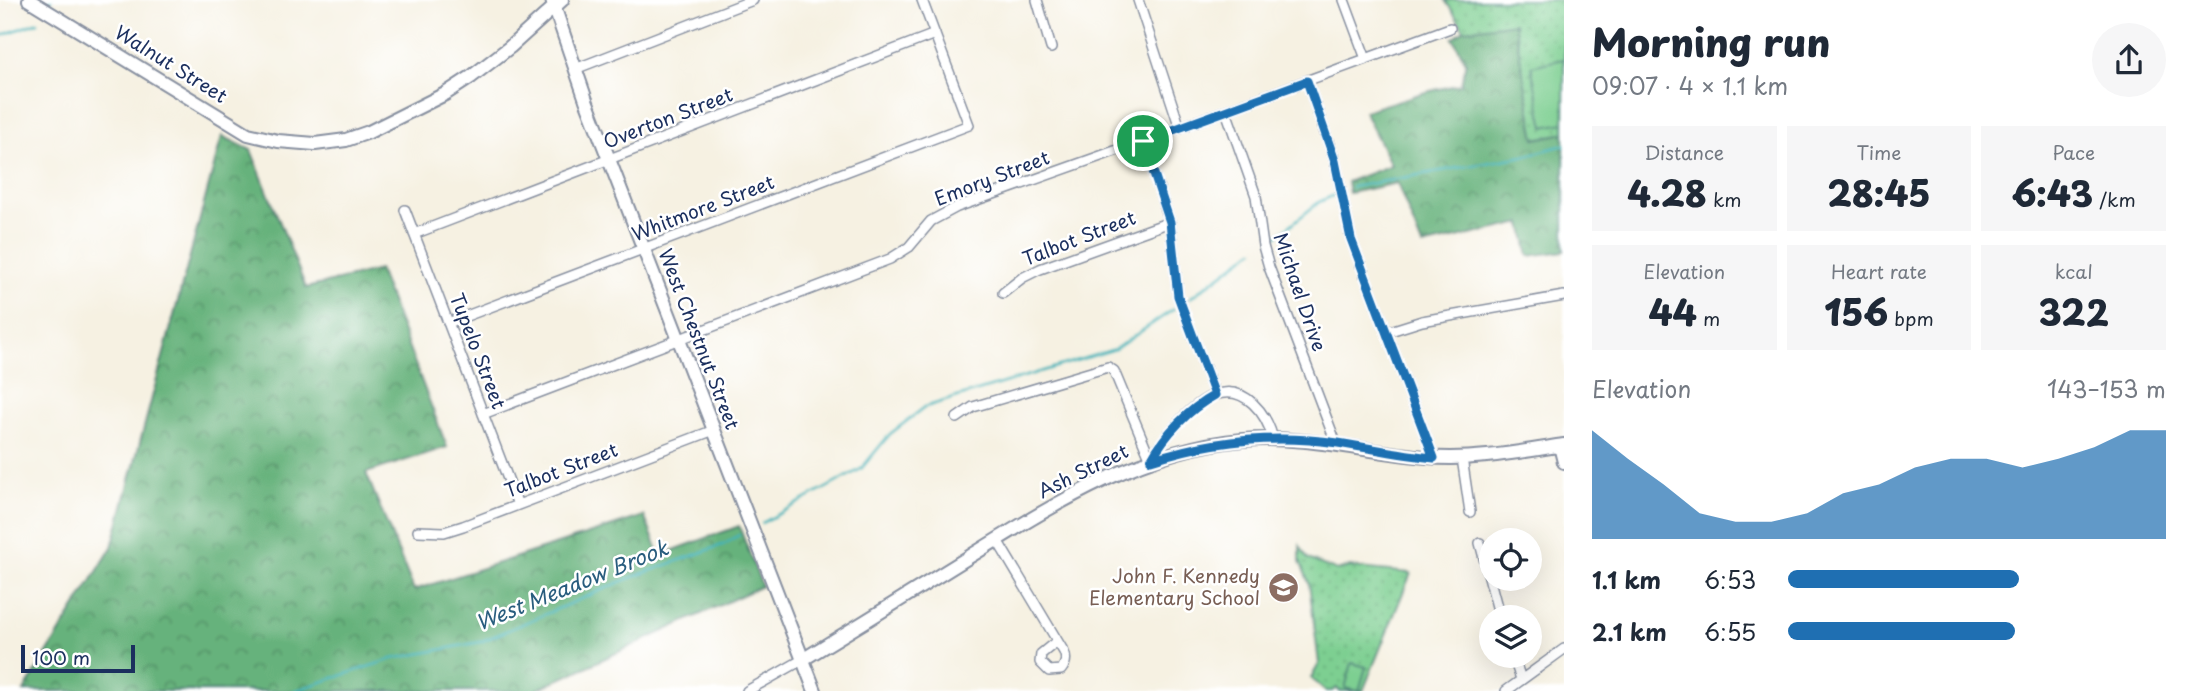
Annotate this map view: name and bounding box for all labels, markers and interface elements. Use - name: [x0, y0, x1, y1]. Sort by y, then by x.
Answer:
- text: Morning run: [1592, 13, 1830, 70]
- street label: Walnut Street: [110, 17, 233, 109]
- button: share: [2092, 23, 2166, 97]
- text: 09:07 · 4 × 1.1 km: [1592, 68, 1788, 103]
- street label: Overton Street: [599, 79, 737, 155]
- pin: [1113, 111, 1173, 171]
- icon: arrive: [1124, 122, 1162, 160]
- text: Distance: [1644, 138, 1724, 166]
- text: Time: [1857, 138, 1901, 166]
- text: Pace: [2052, 138, 2095, 166]
- street label: Emory Street: [930, 142, 1053, 212]
- text: 4.28: [1627, 166, 1707, 219]
- text: 28:45: [1827, 166, 1931, 219]
- text: 6:43: [2012, 166, 2093, 219]
- street label: Whitmore Street: [627, 167, 778, 247]
- text: km: [1707, 185, 1741, 213]
- text: /km: [2093, 185, 2136, 213]
- street label: Talbot Street: [1018, 203, 1140, 272]
- street label: Michael Drive: [1268, 229, 1334, 355]
- street label: West Chestnut Street: [652, 244, 747, 433]
- text: Elevation: [1643, 257, 1725, 285]
- text: Heart rate: [1831, 257, 1927, 285]
- text: kcal: [2055, 257, 2093, 285]
- text: 44: [1648, 285, 1697, 338]
- text: 156: [1824, 285, 1888, 338]
- text: 322: [2039, 285, 2109, 338]
- street label: Tupelo Street: [444, 289, 514, 413]
- text: m: [1697, 304, 1720, 332]
- text: bpm: [1888, 304, 1934, 332]
- text: Elevation: [1592, 371, 1691, 406]
- text: 143–153 m: [2047, 371, 2166, 406]
- street label: Talbot Street: [500, 435, 622, 504]
- street label: Ash Street: [1033, 436, 1133, 504]
- map controls: [1479, 528, 1542, 668]
- button: locate: [1479, 528, 1542, 591]
- water label: West Meadow Brook: [470, 530, 673, 637]
- place label: John F. Kennedy Elementary School: [1089, 561, 1260, 611]
- text: 1.1 km: [1592, 562, 1661, 597]
- text: 6:53: [1704, 562, 1756, 597]
- school or university icon: John F. Kennedy Elementary School: [1266, 570, 1300, 604]
- button: layers: [1479, 605, 1542, 668]
- text: 2.1 km: [1592, 614, 1667, 649]
- text: 6:55: [1704, 614, 1756, 649]
- scale bar: [21, 642, 135, 674]
- text: 100 m: [32, 643, 90, 671]

